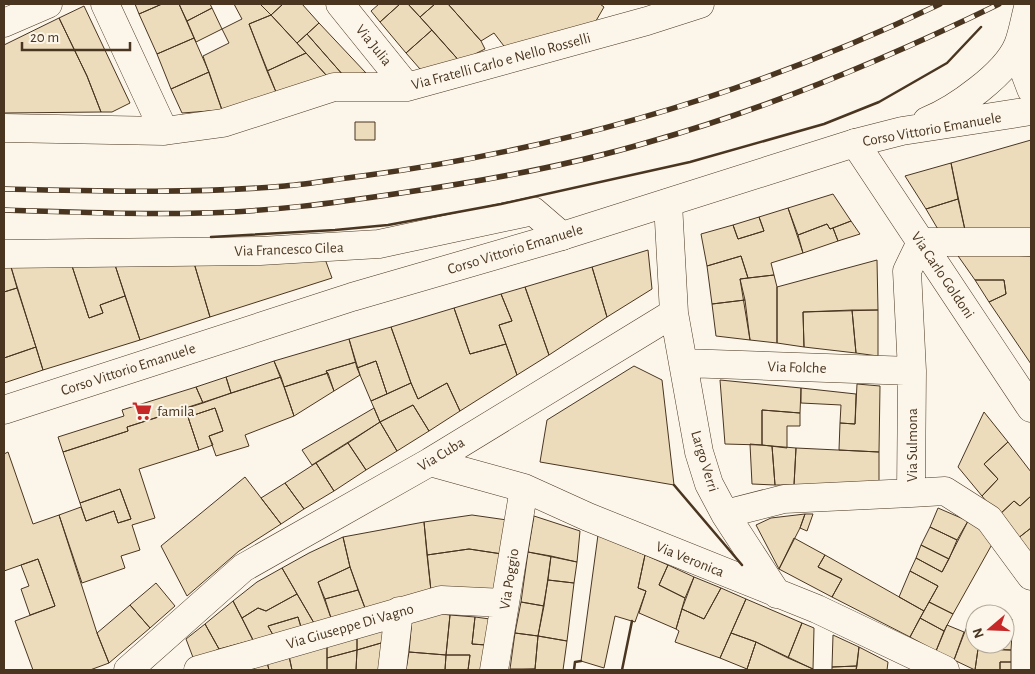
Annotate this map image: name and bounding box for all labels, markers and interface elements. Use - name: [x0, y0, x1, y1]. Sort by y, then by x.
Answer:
- scale bar: [22, 20, 130, 52]
- street label: Via Julia: [353, 22, 395, 69]
- text: 20 m: [30, 30, 59, 45]
- street label: Via Fratelli Carlo e Nello Rosselli: [410, 30, 592, 93]
- street label: Corso Vittorio Emanuele: [862, 110, 1003, 149]
- street label: Corso Vittorio Emanuele: [446, 222, 585, 277]
- street label: Via Carlo Goldoni: [908, 229, 977, 321]
- street label: Via Francesco Cilea: [234, 240, 344, 259]
- street label: Corso Vittorio Emanuele: [59, 341, 197, 398]
- street label: Via Folche: [767, 359, 827, 376]
- supermarket icon: famila: [131, 400, 153, 422]
- place label: famila: [157, 404, 195, 419]
- street label: Via Sulmona: [905, 408, 920, 482]
- street label: Largo Verri: [688, 429, 721, 493]
- street label: Via Cuba: [415, 435, 467, 474]
- street label: Via Veronica: [654, 539, 726, 580]
- street label: Via Poggio: [497, 547, 522, 611]
- street label: Via Giuseppe Di Vagno: [285, 601, 415, 652]
- north arrow: [965, 604, 1015, 654]
- text: N: [970, 626, 987, 640]

